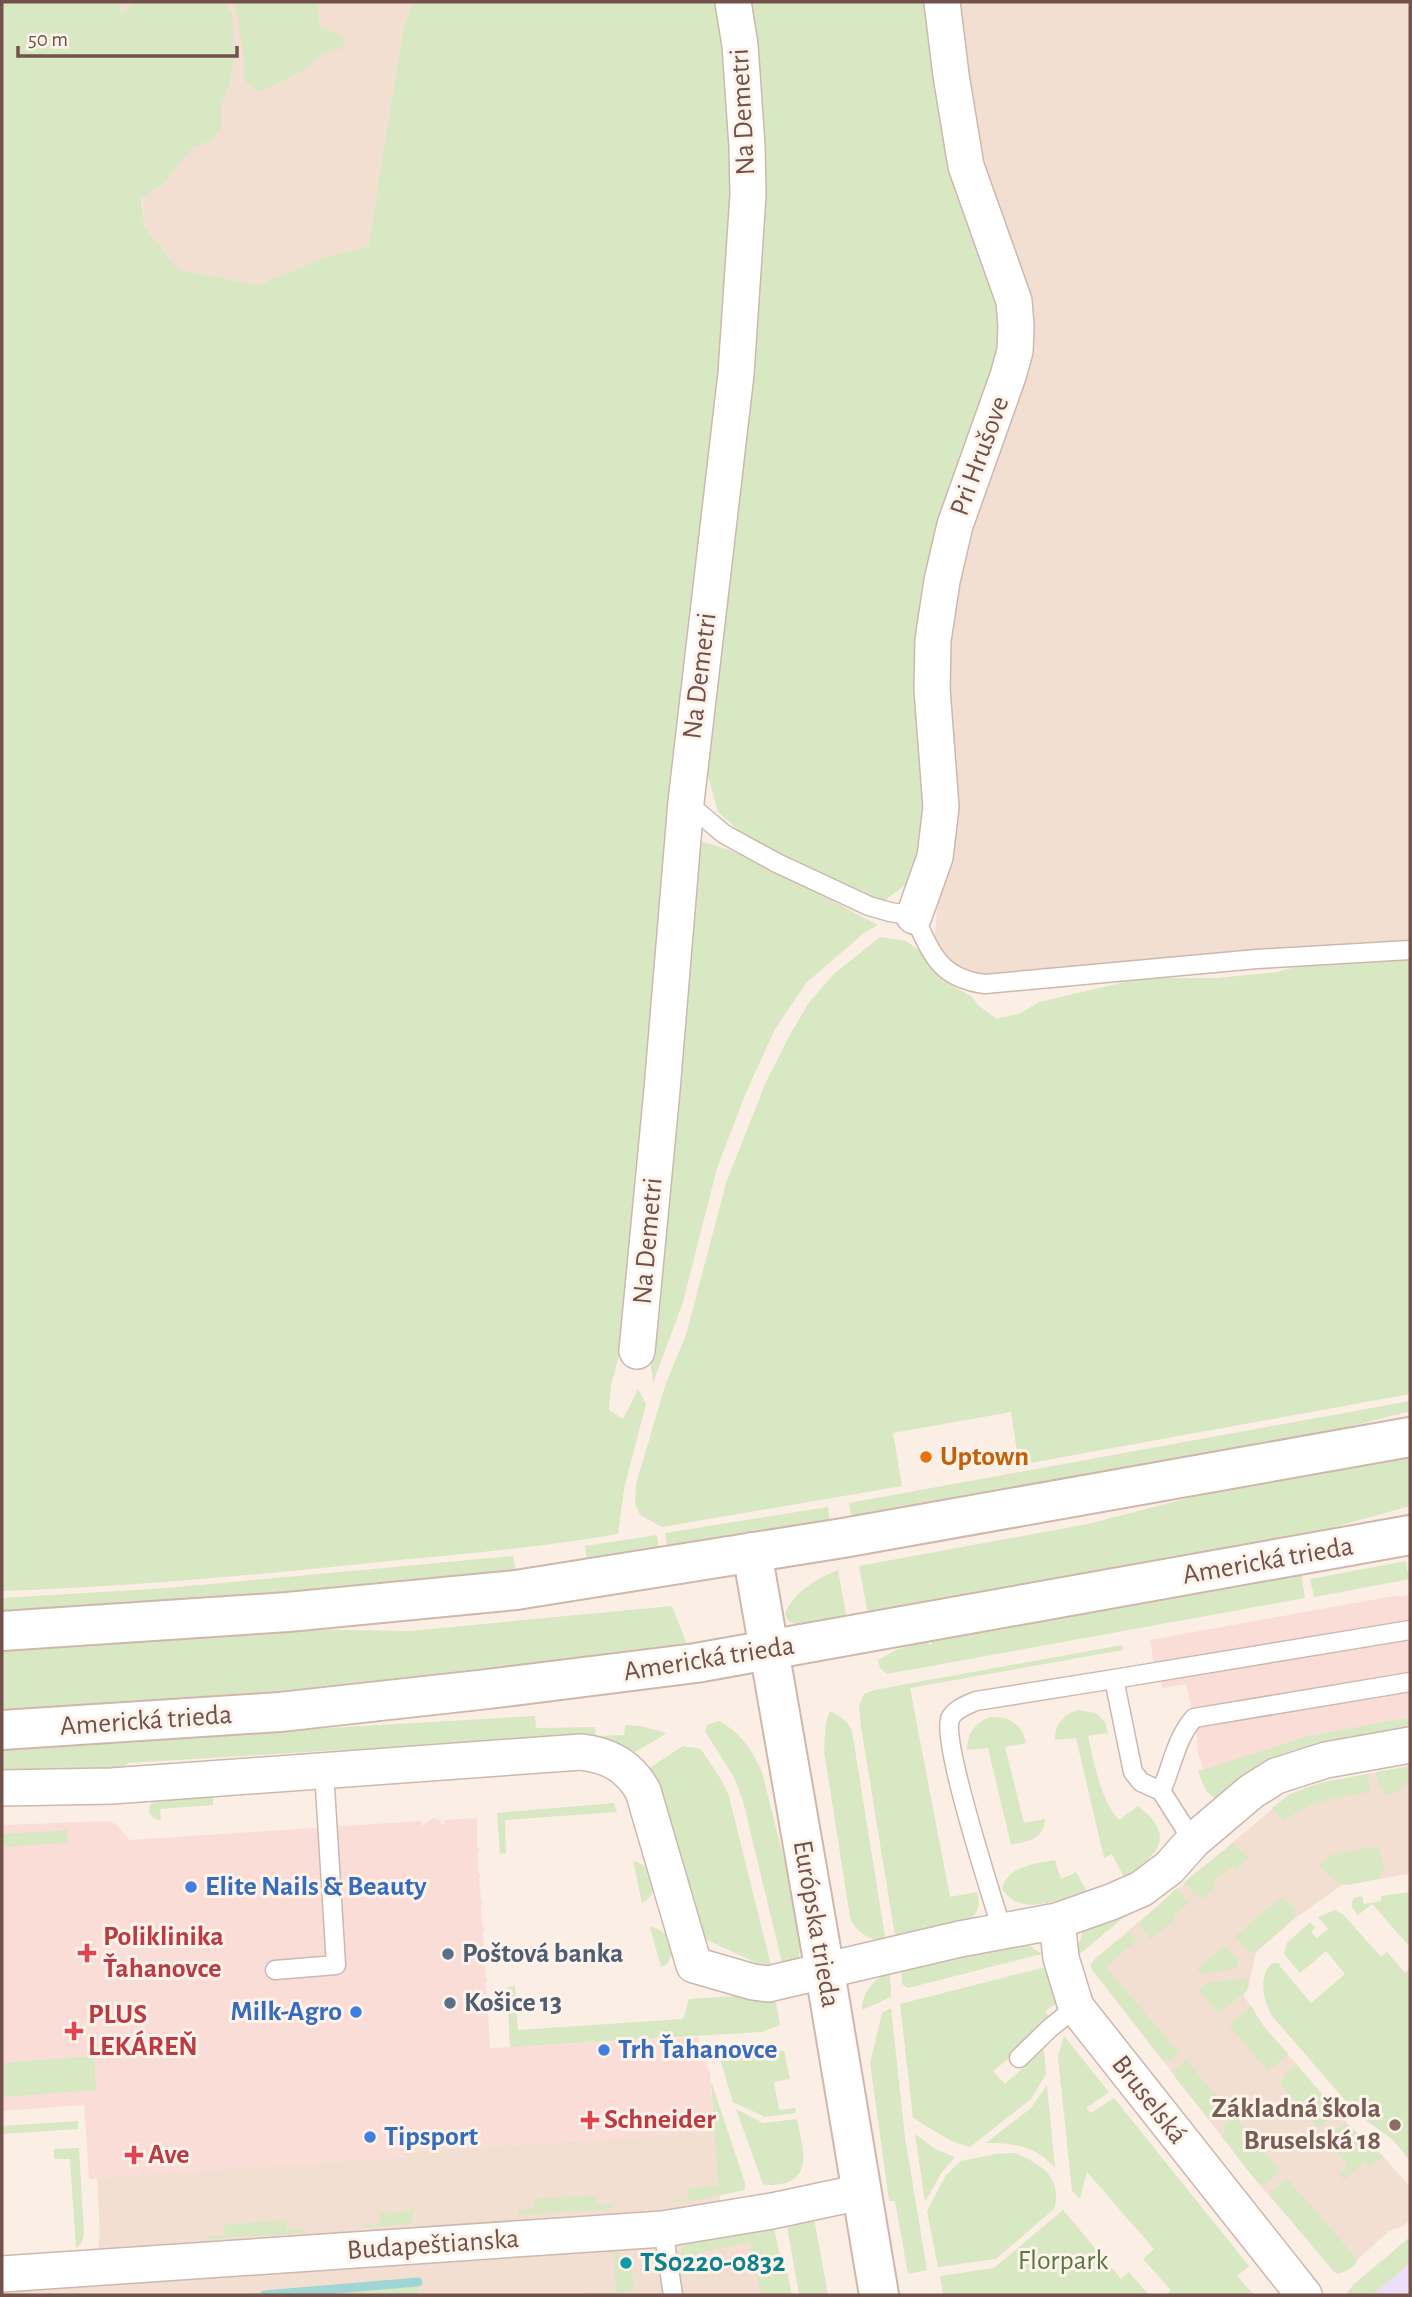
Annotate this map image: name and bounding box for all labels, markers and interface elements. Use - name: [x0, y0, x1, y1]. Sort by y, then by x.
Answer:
- scale bar: [18, 14, 236, 58]
- text: 50 m: [28, 29, 68, 50]
- street label: Na Demetri: [726, 48, 760, 176]
- street label: Pri Hrušove: [945, 393, 1015, 519]
- street label: Na Demetri: [678, 611, 722, 741]
- street label: Na Demetri: [629, 1176, 667, 1306]
- place label: Uptown: [940, 1443, 1029, 1471]
- marker: Uptown: [918, 1449, 934, 1465]
- street label: Americká trieda: [1181, 1532, 1356, 1590]
- street label: Americká trieda: [622, 1632, 797, 1686]
- street label: Americká trieda: [59, 1701, 233, 1741]
- street label: Európska trieda: [788, 1838, 844, 2010]
- place label: Elite Nails & Beauty: [205, 1873, 427, 1901]
- marker: Elite Nails & Beauty: [183, 1879, 199, 1895]
- place label: Poliklinika Ťahanovce: [103, 1923, 224, 1983]
- place label: Poštová banka: [462, 1940, 623, 1968]
- marker: Poliklinika Ťahanovce: [77, 1943, 97, 1963]
- marker: Poštová banka: [440, 1946, 456, 1962]
- place label: Košice 13: [464, 1989, 562, 2017]
- marker: Košice 13: [442, 1995, 458, 2011]
- place label: Milk-Agro: [231, 1998, 342, 2026]
- place label: PLUS LEKÁREŇ: [88, 2001, 198, 2061]
- marker: Milk-Agro: [348, 2004, 364, 2020]
- marker: PLUS LEKÁREŇ: [66, 2023, 82, 2039]
- place label: Trh Ťahanovce: [618, 2034, 778, 2064]
- marker: Trh Ťahanovce: [596, 2042, 612, 2058]
- street label: Bruselská: [1106, 2050, 1192, 2150]
- place label: Základná škola Bruselská 18: [1211, 2095, 1381, 2155]
- place label: Schneider: [604, 2106, 716, 2134]
- marker: Schneider: [582, 2112, 598, 2128]
- marker: Základná škola Bruselská 18: [1387, 2117, 1403, 2133]
- place label: Tipsport: [384, 2123, 479, 2151]
- marker: Tipsport: [362, 2129, 378, 2145]
- place label: Ave: [148, 2141, 189, 2169]
- marker: Ave: [126, 2147, 142, 2163]
- street label: Budapeštianska: [346, 2225, 520, 2265]
- park label: Florpark: [1018, 2247, 1108, 2275]
- place label: TS0220-0832: [640, 2249, 785, 2277]
- marker: TS0220-0832: [618, 2255, 634, 2271]

